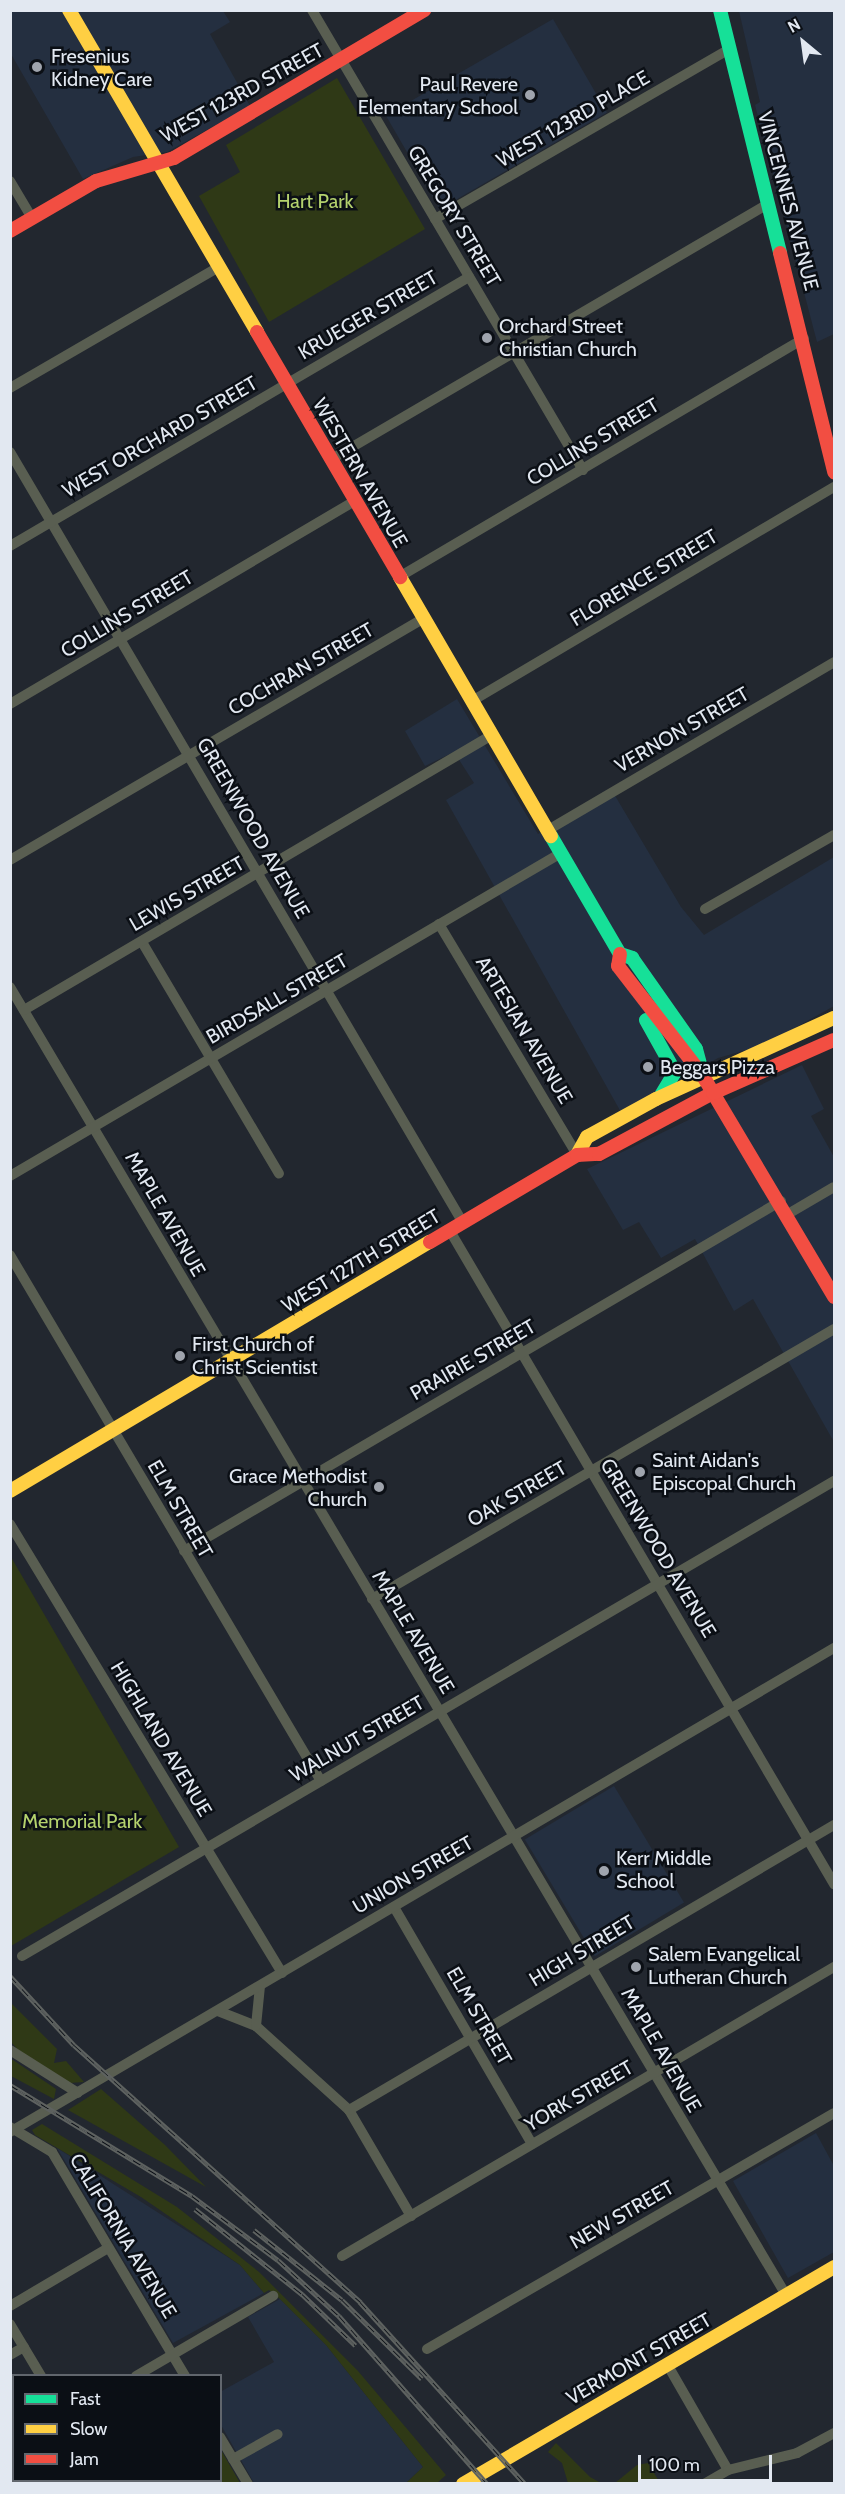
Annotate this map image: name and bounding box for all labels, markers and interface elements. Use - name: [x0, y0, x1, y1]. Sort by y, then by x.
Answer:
- north arrow: [773, 12, 833, 72]
- text: N: [784, 15, 804, 37]
- street label: WEST 123RD STREET: [156, 38, 328, 148]
- place label: Fresenius Kidney Care: [51, 44, 152, 91]
- marker: Fresenius Kidney Care: [28, 58, 46, 76]
- street label: WEST 123RD PLACE: [492, 65, 654, 173]
- place label: Paul Revere Elementary School: [358, 72, 518, 119]
- marker: Paul Revere Elementary School: [523, 88, 537, 102]
- street label: VINCENNES AVENUE: [753, 109, 823, 293]
- street label: GREGORY STREET: [402, 141, 506, 291]
- park label: Hart Park: [276, 189, 354, 213]
- street label: KRUEGER STREET: [294, 265, 442, 365]
- place label: Orchard Street Christian Church: [499, 314, 637, 361]
- marker: Orchard Street Christian Church: [480, 331, 494, 345]
- street label: WEST ORCHARD STREET: [58, 371, 262, 503]
- street label: COLLINS STREET: [523, 393, 663, 491]
- street label: WESTERN AVENUE: [308, 394, 412, 552]
- street label: FLORENCE STREET: [566, 525, 722, 631]
- street label: COLLINS STREET: [57, 565, 197, 663]
- street label: COCHRAN STREET: [224, 618, 378, 720]
- street label: VERNON STREET: [611, 682, 753, 778]
- street label: GREENWOOD AVENUE: [191, 733, 315, 923]
- street label: LEWIS STREET: [125, 851, 249, 937]
- street label: BIRDSALL STREET: [202, 949, 352, 1049]
- street label: ARTESIAN AVENUE: [471, 952, 577, 1108]
- place label: Beggars Pizza: [660, 1055, 775, 1079]
- marker: Beggars Pizza: [641, 1060, 655, 1074]
- street label: MAPLE AVENUE: [120, 1147, 210, 1281]
- street label: WEST 127TH STREET: [277, 1204, 445, 1318]
- street label: PRAIRIE STREET: [406, 1314, 540, 1406]
- place label: First Church of Christ Scientist: [192, 1332, 317, 1379]
- marker: First Church of Christ Scientist: [173, 1349, 187, 1363]
- place label: Saint Aidan's Episcopal Church: [652, 1448, 796, 1495]
- street label: GREENWOOD AVENUE: [595, 1454, 721, 1642]
- street label: ELM STREET: [142, 1456, 218, 1562]
- street label: OAK STREET: [463, 1456, 571, 1532]
- place label: Grace Methodist Church: [229, 1464, 367, 1511]
- marker: Saint Aidan's Episcopal Church: [633, 1465, 647, 1479]
- marker: Grace Methodist Church: [372, 1480, 386, 1494]
- street label: MAPLE AVENUE: [367, 1566, 459, 1698]
- street label: HIGHLAND AVENUE: [105, 1657, 217, 1821]
- street label: WALNUT STREET: [285, 1691, 429, 1787]
- park label: Memorial Park: [22, 1809, 142, 1833]
- street label: UNION STREET: [349, 1831, 477, 1919]
- place label: Kerr Middle School: [616, 1847, 711, 1894]
- marker: Kerr Middle School: [597, 1864, 611, 1878]
- street label: HIGH STREET: [525, 1910, 639, 1992]
- place label: Salem Evangelical Lutheran Church: [648, 1943, 800, 1990]
- marker: Salem Evangelical Lutheran Church: [629, 1960, 643, 1974]
- street label: ELM STREET: [441, 1963, 517, 2069]
- street label: MAPLE AVENUE: [616, 1983, 706, 2117]
- street label: YORK STREET: [520, 2055, 638, 2137]
- street label: CALIFORNIA AVENUE: [64, 2149, 182, 2323]
- street label: NEW STREET: [566, 2176, 678, 2254]
- street label: VERMONT STREET: [562, 2308, 716, 2410]
- legend: [12, 2374, 222, 2482]
- text: Fast: [70, 2388, 101, 2410]
- text: Slow: [70, 2418, 107, 2440]
- scale bar: [641, 2443, 774, 2481]
- text: Jam: [70, 2448, 99, 2470]
- text: 100 m: [649, 2454, 700, 2476]

